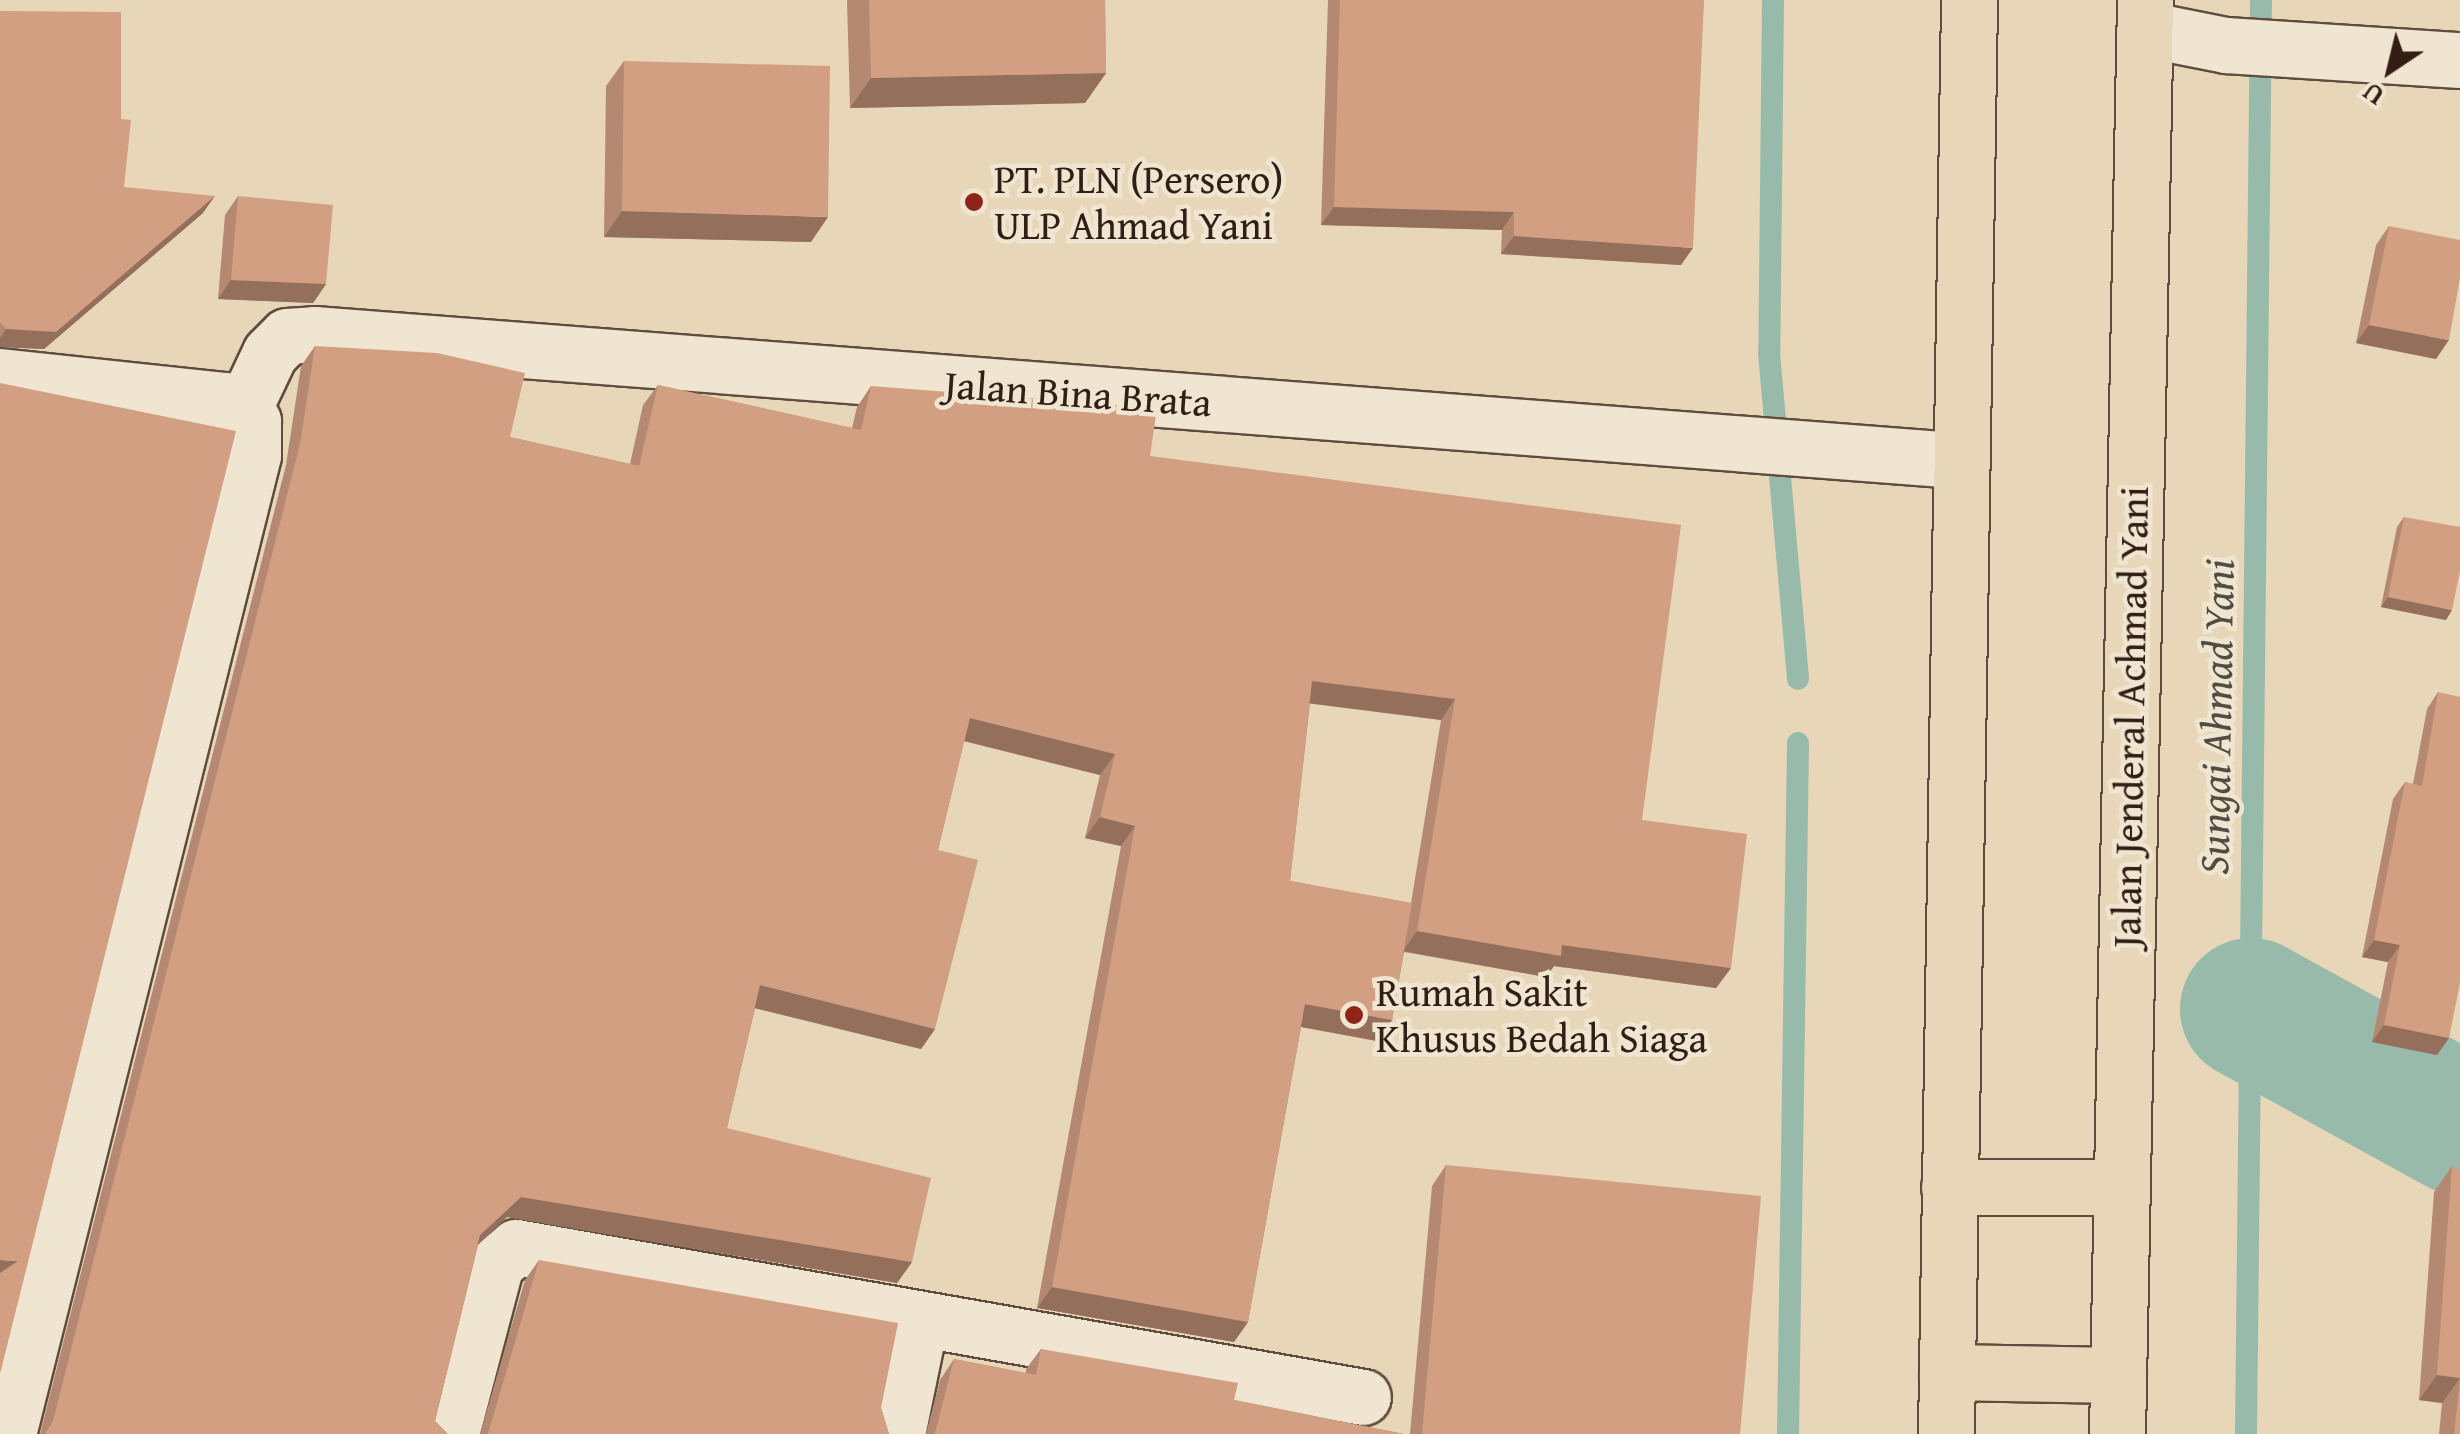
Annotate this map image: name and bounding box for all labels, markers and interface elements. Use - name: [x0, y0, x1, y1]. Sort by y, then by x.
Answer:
- north arrow: [2340, 20, 2440, 120]
- text: U: [2353, 73, 2392, 117]
- place label: PT. PLN (Persero) ULP Ahmad Yani: [994, 155, 1283, 249]
- marker: PT. PLN (Persero) ULP Ahmad Yani: [963, 191, 985, 213]
- street label: Jalan Bina Brata: [943, 360, 1213, 426]
- street label: Jalan Jenderal Achmad Yani: [2102, 486, 2158, 948]
- water label: Sungai Ahmad Yani: [2188, 559, 2244, 875]
- place label: Rumah Sakit Khusus Bedah Siaga: [1376, 968, 1707, 1062]
- marker: Rumah Sakit Khusus Bedah Siaga: [1341, 1002, 1367, 1028]

